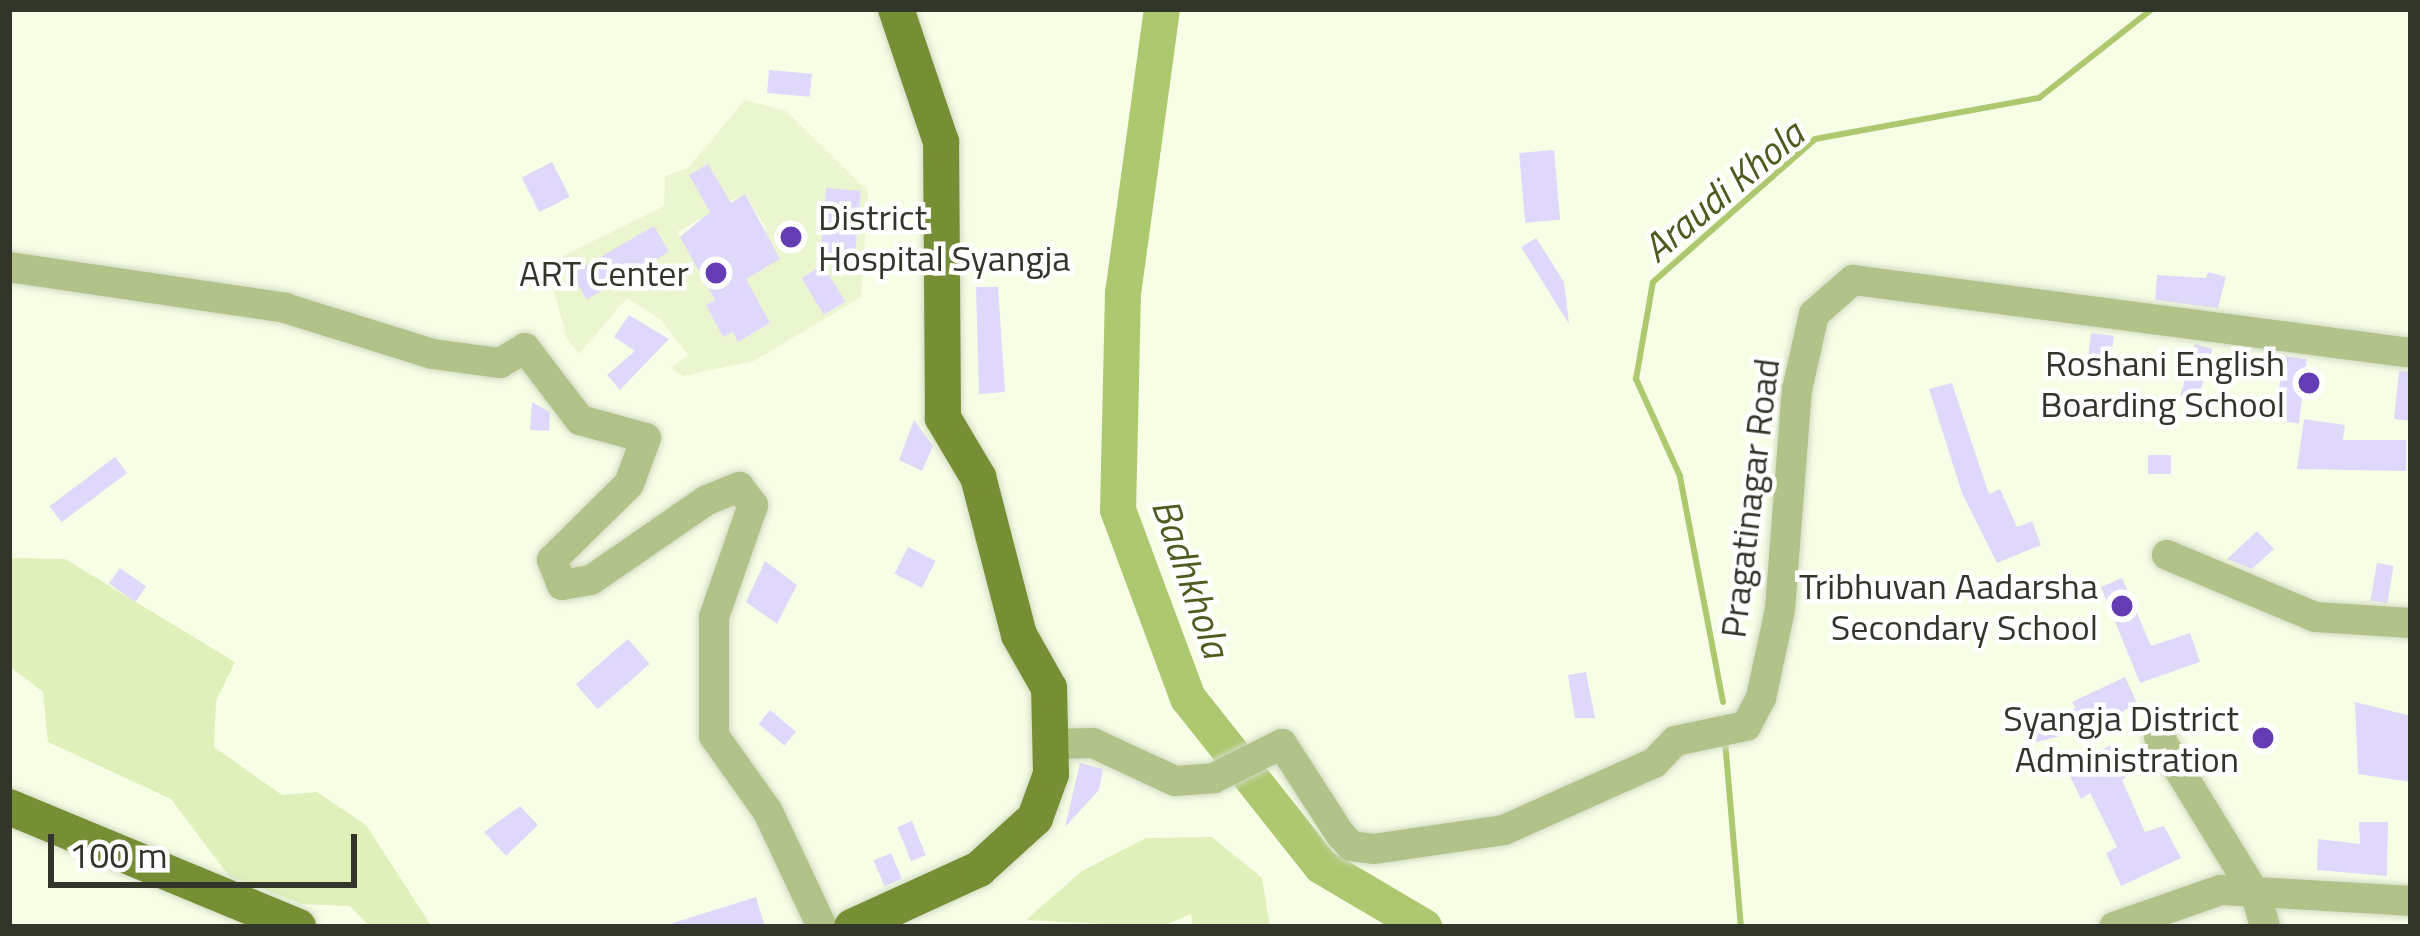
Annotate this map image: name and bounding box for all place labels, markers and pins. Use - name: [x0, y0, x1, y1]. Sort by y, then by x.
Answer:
- place label: District Hospital Syangja: [818, 194, 1070, 279]
- marker: District Hospital Syangja: [775, 221, 807, 253]
- place label: ART Center: [519, 251, 689, 295]
- marker: ART Center: [700, 257, 732, 289]
- place label: Roshani English Boarding School: [2040, 340, 2285, 425]
- marker: Roshani English Boarding School: [2296, 370, 2322, 396]
- place label: Tribhuvan Aadarsha Secondary School: [1799, 563, 2098, 648]
- marker: Tribhuvan Aadarsha Secondary School: [2109, 593, 2135, 619]
- place label: Syangja District Administration: [2003, 695, 2239, 780]
- marker: Syangja District Administration: [2250, 725, 2276, 751]

